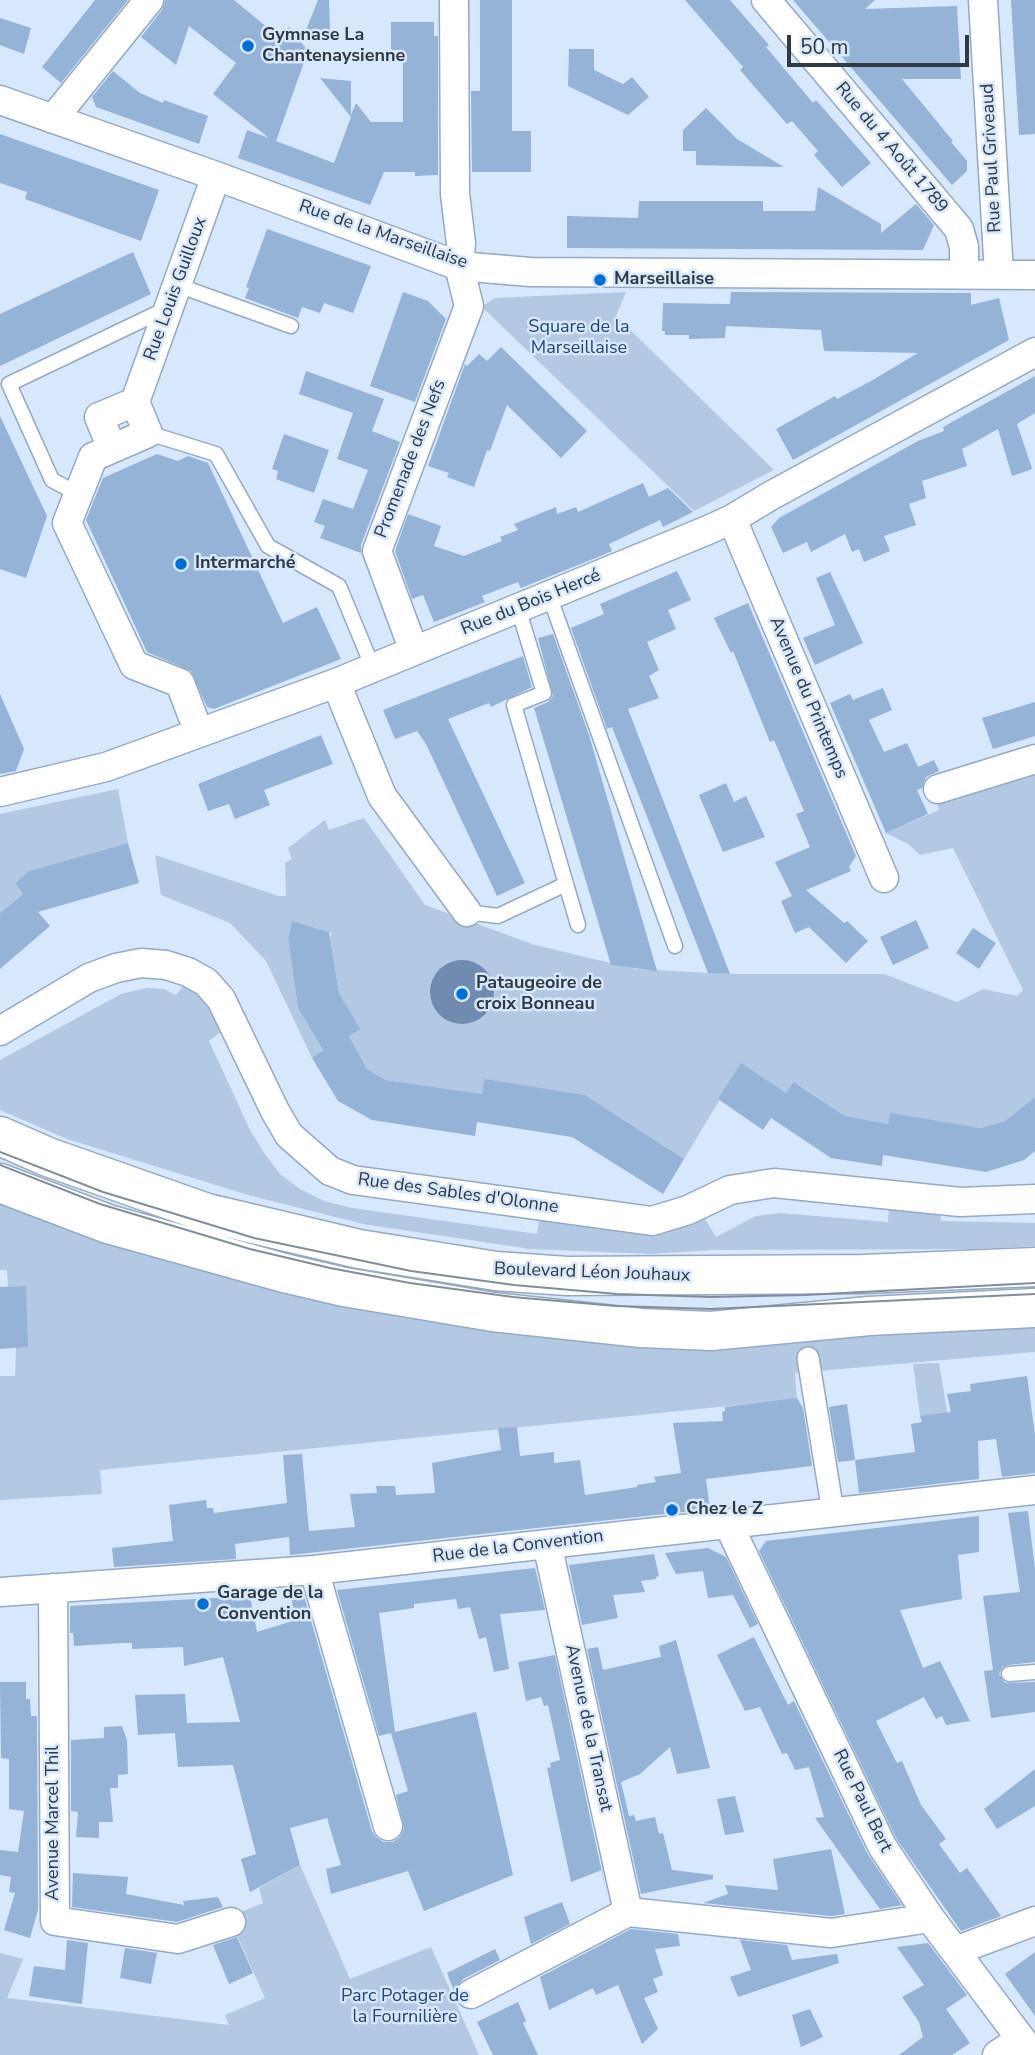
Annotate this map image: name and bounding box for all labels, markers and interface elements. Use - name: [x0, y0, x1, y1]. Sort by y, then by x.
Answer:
- scale bar: [790, 21, 972, 65]
- place label: Gymnase La Chantenaysienne: [262, 25, 405, 68]
- text: 50 m: [800, 33, 849, 61]
- marker: Gymnase La Chantenaysienne: [240, 38, 256, 54]
- street label: Rue du 4 Août 1789: [830, 78, 952, 218]
- street label: Rue Paul Griveaud: [977, 83, 1007, 233]
- street label: Rue de la Marseillaise: [296, 196, 470, 274]
- street label: Rue Louis Guilloux: [140, 214, 212, 364]
- place label: Marseillaise: [614, 269, 714, 291]
- marker: Marseillaise: [592, 272, 608, 288]
- park label: Square de la Marseillaise: [528, 317, 630, 360]
- street label: Promenade des Nefs: [371, 377, 451, 541]
- place label: Intermarché: [195, 553, 296, 575]
- marker: Intermarché: [173, 556, 189, 572]
- street label: Rue du Bois Hercé: [458, 565, 604, 641]
- street label: Avenue du Printemps: [764, 614, 852, 782]
- place label: Pataugeoire de croix Bonneau: [476, 973, 602, 1016]
- marker: Pataugeoire de croix Bonneau: [454, 986, 470, 1002]
- street label: Rue des Sables d'Olonne: [356, 1169, 560, 1219]
- street label: Boulevard Léon Jouhaux: [493, 1259, 691, 1287]
- place label: Chez le Z: [686, 1499, 763, 1521]
- marker: Chez le Z: [664, 1502, 680, 1518]
- street label: Rue de la Convention: [431, 1526, 605, 1568]
- place label: Garage de la Convention: [217, 1583, 323, 1626]
- marker: Garage de la Convention: [195, 1596, 211, 1612]
- street label: Avenue de la Transat: [560, 1643, 616, 1813]
- street label: Avenue Marcel Thil: [43, 1745, 65, 1901]
- street label: Rue Paul Bert: [828, 1746, 896, 1856]
- park label: Parc Potager de la Fournilière: [341, 1986, 469, 2028]

